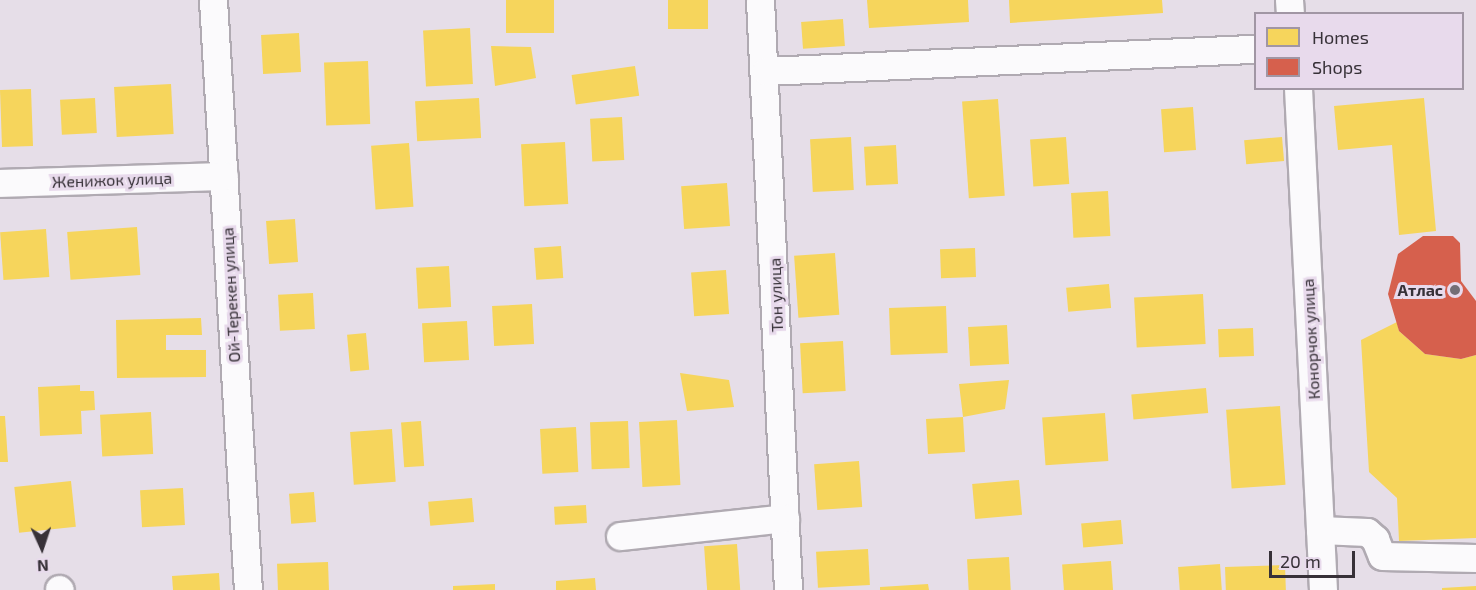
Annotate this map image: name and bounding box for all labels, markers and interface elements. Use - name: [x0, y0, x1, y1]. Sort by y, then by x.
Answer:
- legend: [1254, 12, 1464, 90]
- text: Homes: [1312, 26, 1369, 48]
- text: Shops: [1312, 56, 1362, 78]
- street label: Женижок улица: [52, 168, 172, 192]
- street label: Ой-Терекен улица: [218, 227, 244, 363]
- street label: Тон улица: [765, 258, 787, 332]
- street label: Конорчок улица: [1298, 278, 1324, 400]
- place label: Атлас: [1398, 280, 1443, 300]
- marker: Атлас: [1448, 283, 1462, 297]
- north arrow: [12, 518, 72, 578]
- scale bar: [1272, 539, 1358, 577]
- text: 20 m: [1280, 550, 1321, 572]
- text: N: [37, 557, 49, 576]

